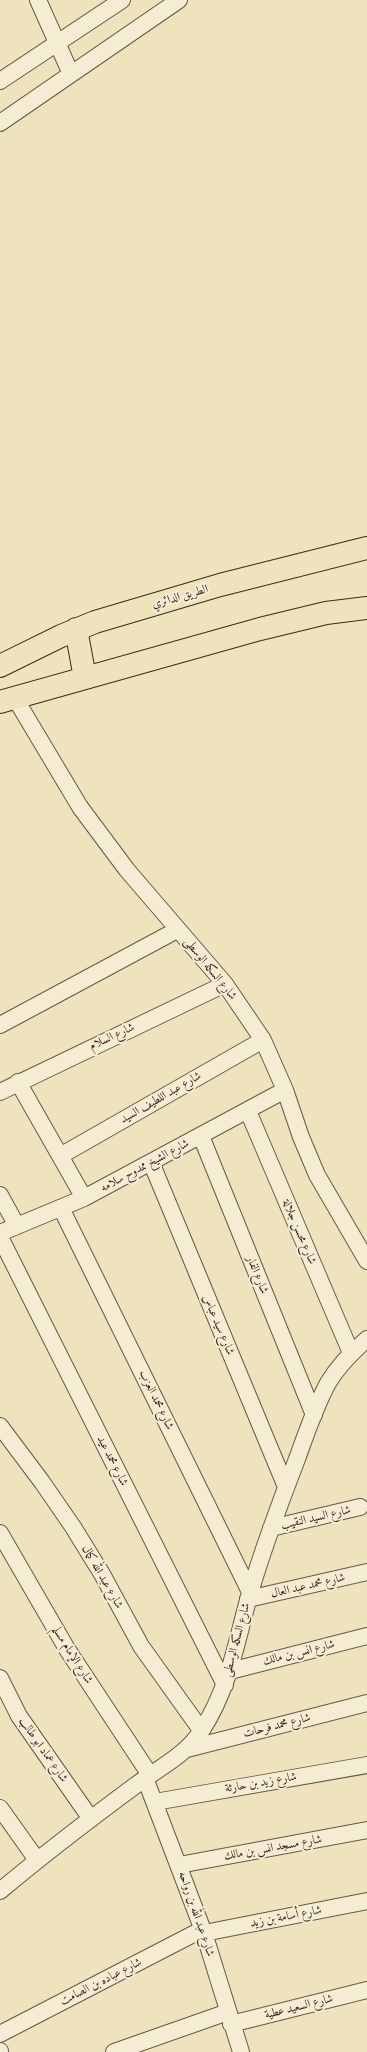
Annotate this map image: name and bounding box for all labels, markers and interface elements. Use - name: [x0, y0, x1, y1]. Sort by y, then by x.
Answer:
- street label: الطريق الدائري: [150, 582, 210, 612]
- street label: شارع السكه الوسطى: [180, 935, 240, 1003]
- street label: شارع السلام: [87, 1020, 137, 1054]
- street label: شارع عبد اللطيف السيد: [118, 1069, 204, 1127]
- street label: شارع الشيخ ممدوح سلامه: [98, 1137, 192, 1195]
- street label: شارع محسن جلالة: [279, 1197, 319, 1267]
- street label: شارع الفار: [243, 1254, 271, 1296]
- street label: شارع سيد عباس: [199, 1293, 237, 1357]
- street label: شارع محمد العزب: [135, 1368, 177, 1432]
- street label: شارع محمد عيد: [93, 1433, 131, 1489]
- street label: شارع السيد النقيب: [280, 1503, 352, 1533]
- street label: شارع عبد الله كمال: [78, 1543, 126, 1611]
- street label: شارع محمد عبد العال: [269, 1570, 347, 1602]
- street label: شارع السكه الوسطى: [220, 1601, 254, 1679]
- street label: شارع الإمام مسلم: [48, 1623, 96, 1687]
- street label: شارع انس بن مالك: [262, 1637, 336, 1669]
- street label: شارع محمد فرحات: [242, 1711, 312, 1741]
- street label: شارع عماد ابو طالب: [15, 1715, 71, 1785]
- street label: شارع زيد بن حارثة: [224, 1770, 298, 1796]
- street label: شارع مسجد انس بن مالك: [223, 1832, 323, 1864]
- street label: شارع عبد الله بن رواحه: [175, 1869, 217, 1959]
- street label: شارع أسامة بن زيد: [249, 1903, 323, 1931]
- street label: شارع عباده بن الصامت: [58, 1955, 144, 2009]
- street label: شارع السعيد عطية: [263, 1992, 335, 2022]

